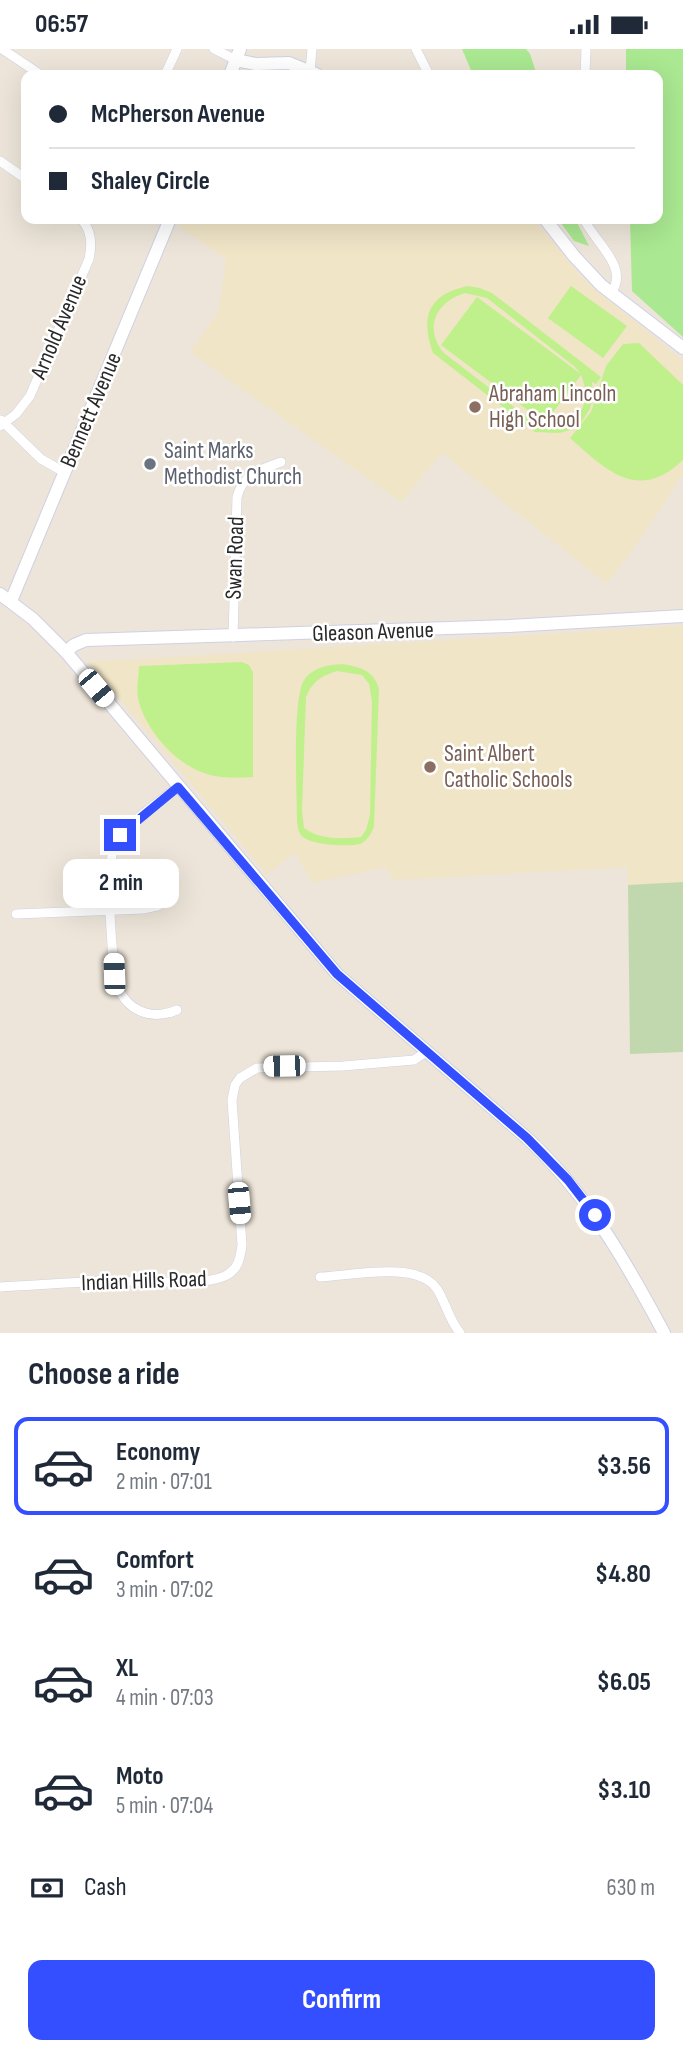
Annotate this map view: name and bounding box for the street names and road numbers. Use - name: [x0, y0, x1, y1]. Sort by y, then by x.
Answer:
- street label: Arnold Avenue: [24, 271, 93, 384]
- street label: Bennett Avenue: [54, 348, 128, 472]
- street label: Swan Road: [220, 516, 250, 600]
- street label: Gleason Avenue: [312, 616, 434, 648]
- street label: Indian Hills Road: [81, 1265, 207, 1297]

